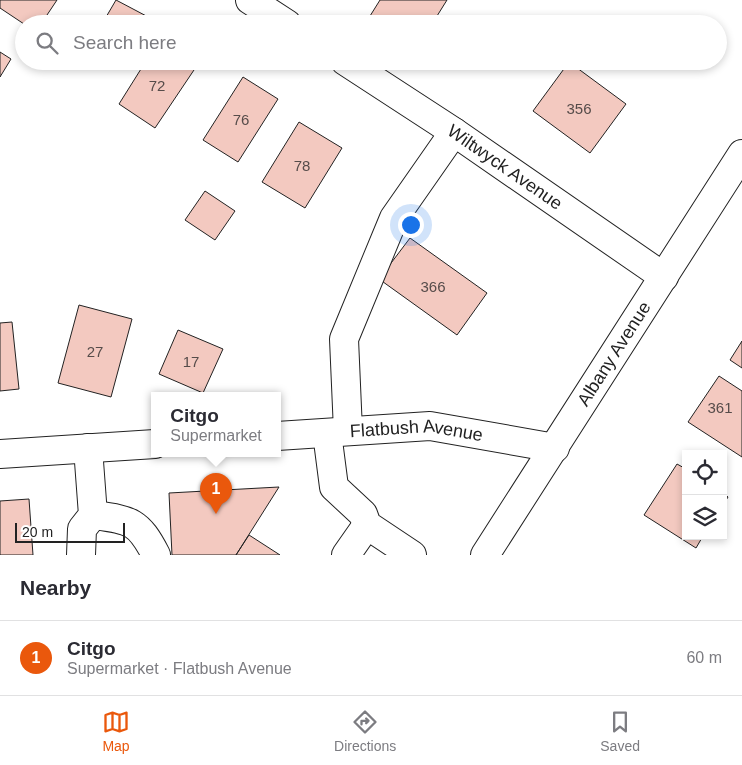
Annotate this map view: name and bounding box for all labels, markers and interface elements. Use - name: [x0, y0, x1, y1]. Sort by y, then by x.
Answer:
- search box: [15, 15, 727, 70]
- icon: search: [33, 29, 61, 57]
- text: Search here: [73, 32, 177, 53]
- house number: 72: [149, 77, 165, 94]
- house number: 356: [566, 100, 592, 117]
- house number: 76: [233, 111, 249, 128]
- street label: Wiltwyck Avenue: [444, 121, 566, 214]
- house number: 78: [294, 157, 310, 174]
- your location: [398, 212, 424, 238]
- house number: 366: [420, 278, 446, 295]
- street label: Albany Avenue: [573, 298, 655, 410]
- house number: 27: [87, 343, 103, 360]
- house number: 17: [183, 353, 199, 370]
- popup: [151, 392, 281, 457]
- house number: 361: [707, 399, 733, 416]
- text: Citgo: [170, 405, 219, 426]
- street label: Flatbush Avenue: [349, 416, 485, 445]
- text: Supermarket: [170, 427, 262, 444]
- map controls: [682, 450, 727, 540]
- button: locate: [682, 450, 727, 495]
- pin: 1: [200, 473, 232, 514]
- button: layers: [682, 495, 727, 540]
- scale bar: [15, 520, 125, 543]
- text: 20 m: [22, 524, 53, 540]
- text: Nearby: [20, 576, 91, 599]
- text: Citgo: [67, 638, 116, 659]
- text: 1: [32, 649, 40, 666]
- text: 60 m: [686, 649, 722, 666]
- text: Supermarket · Flatbush Avenue: [67, 660, 292, 677]
- tab: Map: [102, 708, 130, 754]
- tab: Directions: [334, 708, 396, 754]
- tab: Saved: [600, 708, 640, 754]

